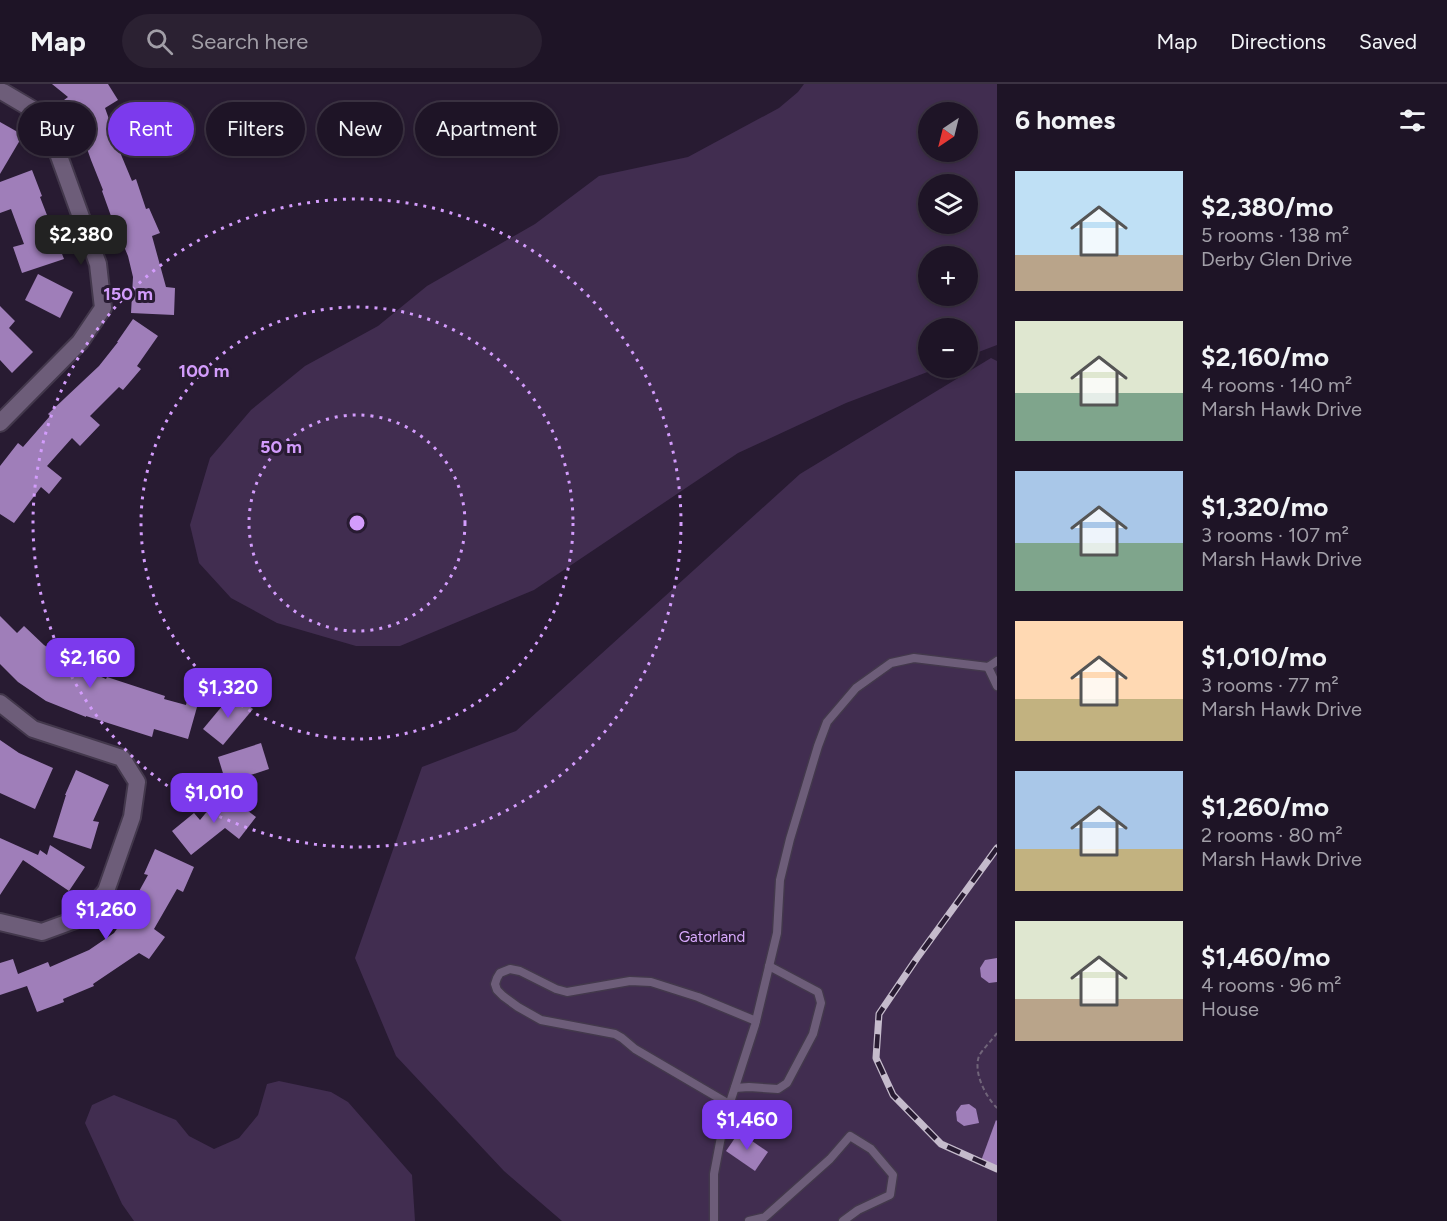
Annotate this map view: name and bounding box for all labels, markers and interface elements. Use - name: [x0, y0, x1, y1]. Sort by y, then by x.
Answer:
- search box: [122, 14, 542, 68]
- text: Map: [30, 24, 86, 58]
- icon: search: [143, 25, 176, 58]
- text: Search here: [191, 28, 308, 55]
- text: Map: [1156, 29, 1197, 54]
- text: Directions: [1230, 29, 1326, 54]
- text: Saved: [1359, 29, 1417, 54]
- chip: Buy: [18, 102, 96, 156]
- chip: Rent: [108, 102, 194, 156]
- chip: Filters: [206, 102, 305, 156]
- chip: New: [317, 102, 403, 156]
- chip: Apartment: [415, 102, 558, 156]
- north arrow: [918, 102, 978, 162]
- map controls: [918, 102, 978, 378]
- text: 6 homes: [1015, 104, 1115, 136]
- icon: filters: [1396, 104, 1429, 137]
- button: layers: [918, 174, 978, 234]
- text: $2,380/mo: [1201, 191, 1333, 223]
- icon: home: [1063, 195, 1135, 267]
- pin: $2,380: [32, 215, 130, 266]
- text: $2,380: [49, 222, 113, 246]
- text: 5 rooms · 138 m²: [1201, 223, 1349, 247]
- button: +: [918, 246, 978, 306]
- text: Derby Glen Drive: [1201, 247, 1352, 271]
- text: 150 m: [103, 283, 153, 305]
- button: −: [918, 318, 978, 378]
- text: $2,160/mo: [1201, 341, 1329, 373]
- icon: home: [1063, 345, 1135, 417]
- text: 100 m: [179, 360, 229, 382]
- text: 4 rooms · 140 m²: [1201, 373, 1352, 397]
- text: Marsh Hawk Drive: [1201, 397, 1362, 421]
- text: 50 m: [260, 436, 302, 458]
- text: $1,320/mo: [1201, 491, 1328, 523]
- icon: home: [1063, 495, 1135, 567]
- centre of rings: [347, 513, 367, 533]
- text: 3 rooms · 107 m²: [1201, 523, 1349, 547]
- text: Marsh Hawk Drive: [1201, 547, 1362, 571]
- pin: $2,160: [41, 638, 139, 689]
- text: $1,010/mo: [1201, 641, 1327, 673]
- text: $2,160: [60, 645, 120, 669]
- icon: home: [1063, 645, 1135, 717]
- pin: $1,320: [179, 668, 277, 719]
- text: 3 rooms · 77 m²: [1201, 673, 1339, 697]
- text: $1,320: [198, 675, 258, 699]
- text: Marsh Hawk Drive: [1201, 697, 1362, 721]
- pin: $1,010: [165, 773, 263, 824]
- text: $1,010: [184, 780, 244, 804]
- text: $1,260/mo: [1201, 791, 1329, 823]
- icon: home: [1063, 795, 1135, 867]
- text: 2 rooms · 80 m²: [1201, 823, 1343, 847]
- text: Marsh Hawk Drive: [1201, 847, 1362, 871]
- pin: $1,260: [57, 890, 155, 941]
- text: $1,260: [76, 897, 136, 921]
- park label: Gatorland: [679, 928, 745, 946]
- text: $1,460/mo: [1201, 941, 1330, 973]
- icon: home: [1063, 945, 1135, 1017]
- text: 4 rooms · 96 m²: [1201, 973, 1341, 997]
- text: House: [1201, 997, 1259, 1021]
- pin: $1,460: [698, 1100, 796, 1151]
- text: $1,460: [716, 1107, 778, 1131]

